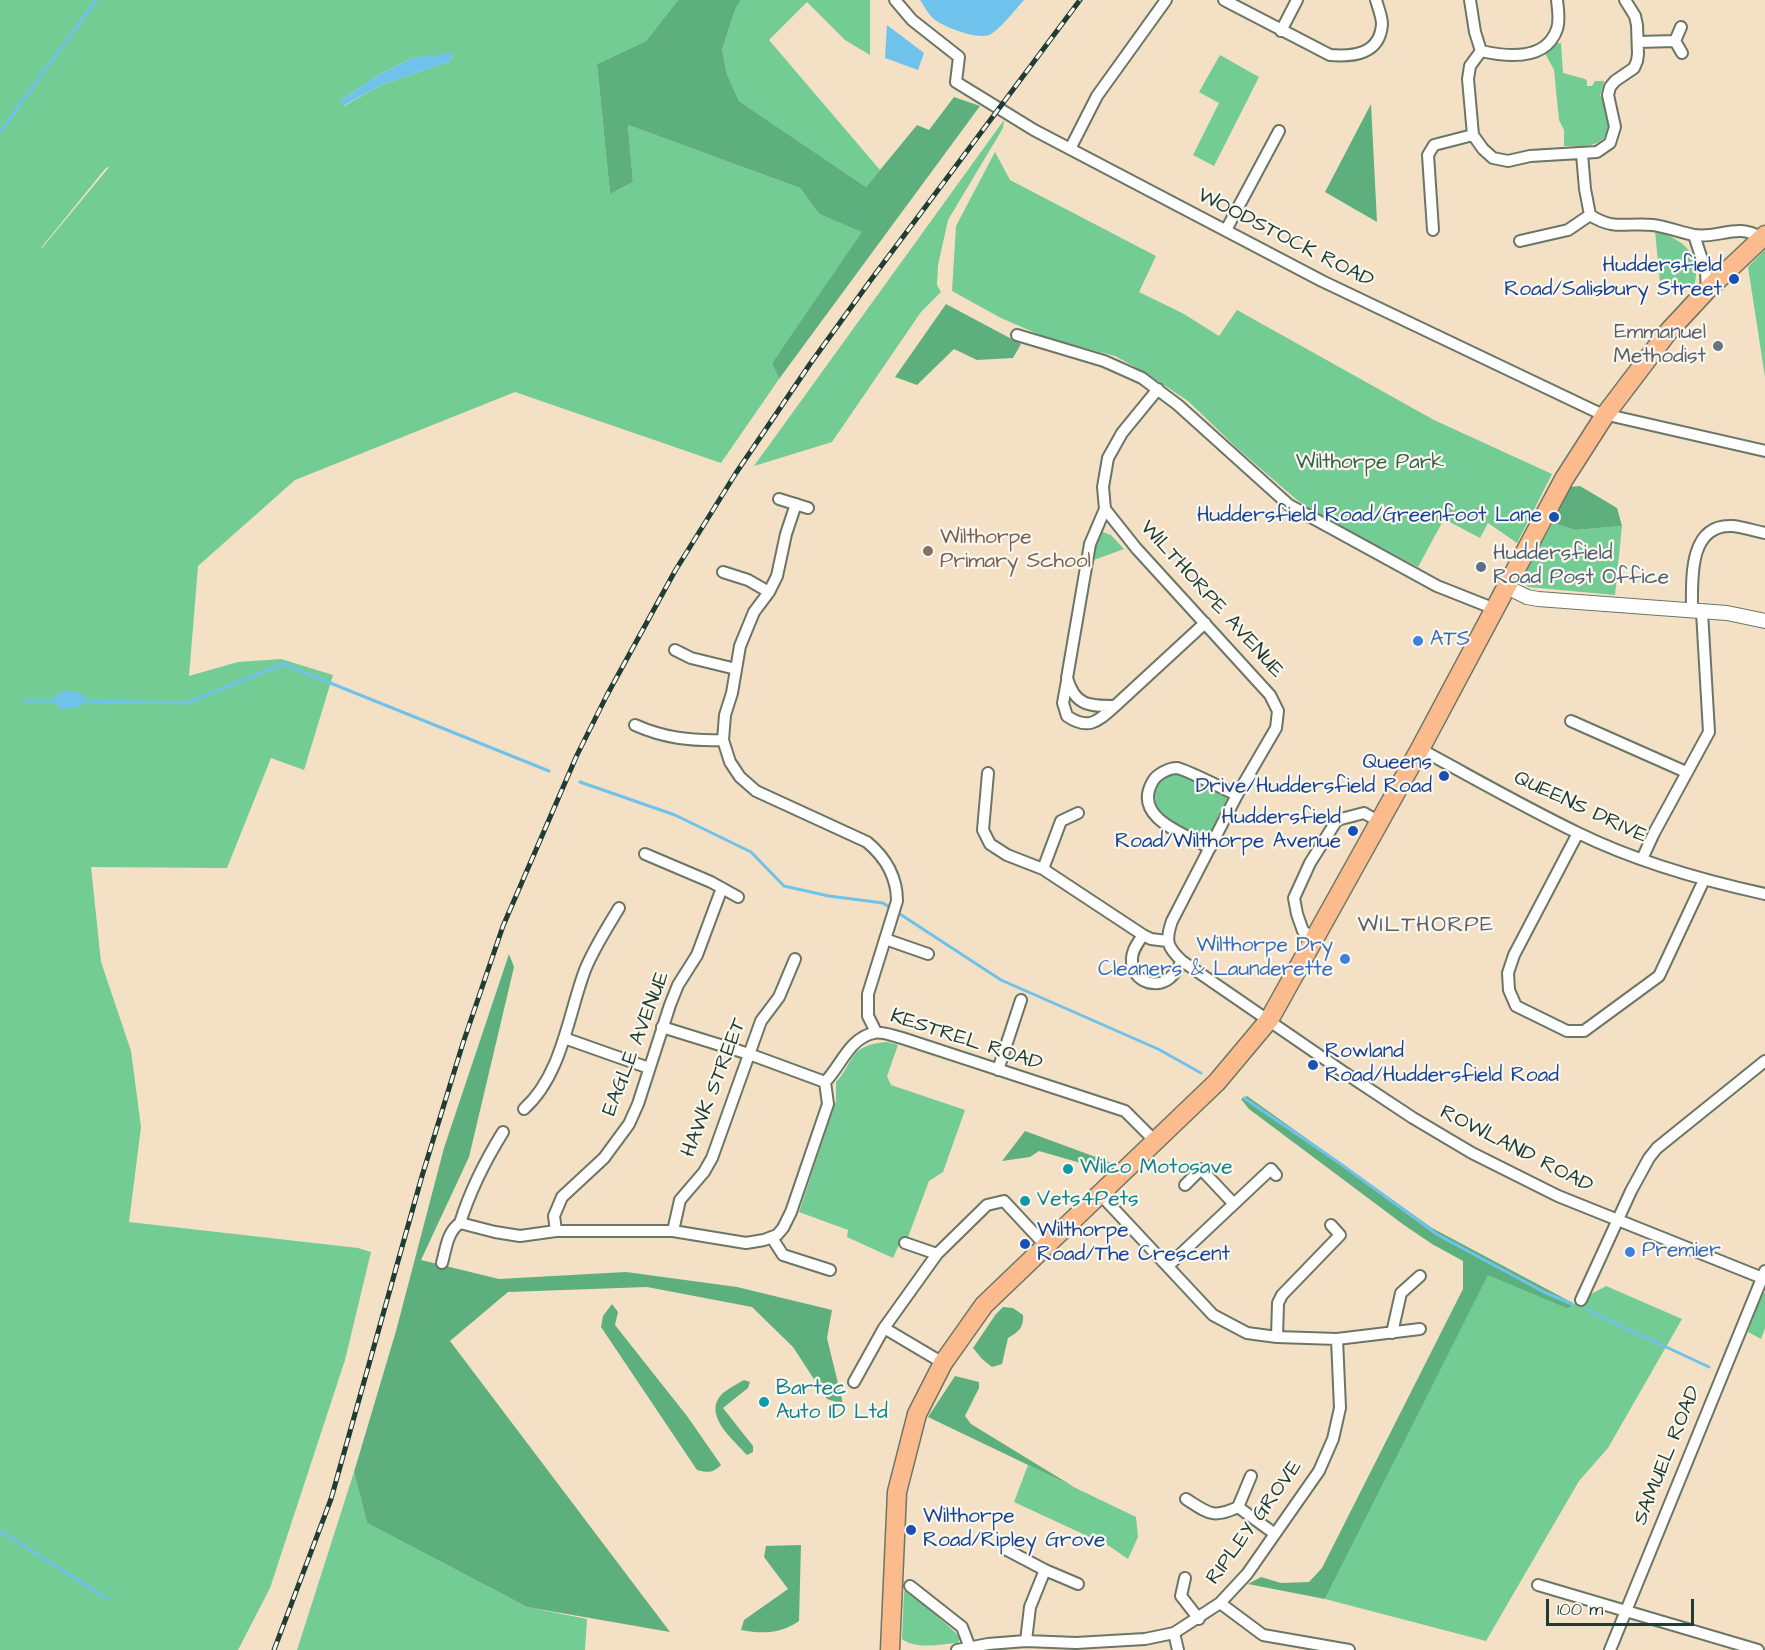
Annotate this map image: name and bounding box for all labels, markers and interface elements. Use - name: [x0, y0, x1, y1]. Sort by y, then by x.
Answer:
- street label: WOODSTOCK ROAD: [1193, 184, 1377, 294]
- place label: Huddersfield Road/Salisbury Street: [1504, 254, 1722, 304]
- marker: Huddersfield Road/Salisbury Street: [1727, 272, 1741, 286]
- place label: Emmanuel Methodist: [1614, 321, 1706, 371]
- marker: Emmanuel Methodist: [1711, 339, 1725, 353]
- park label: Wilthorpe Park: [1296, 451, 1444, 477]
- place label: Huddersfield Road/Greenfoot Lane: [1197, 504, 1542, 530]
- marker: Huddersfield Road/Greenfoot Lane: [1547, 510, 1561, 524]
- street label: WILTHORPE AVENUE: [1134, 516, 1288, 684]
- place label: Wilthorpe Primary School: [940, 526, 1091, 576]
- place label: Huddersfield Road Post Office: [1493, 542, 1669, 592]
- marker: Wilthorpe Primary School: [921, 544, 935, 558]
- marker: Huddersfield Road Post Office: [1474, 560, 1488, 574]
- place label: ATS: [1430, 628, 1470, 654]
- marker: ATS: [1411, 634, 1425, 648]
- place label: Queens Drive/Huddersfield Road: [1196, 751, 1432, 801]
- street label: QUEENS DRIVE: [1509, 766, 1651, 850]
- marker: Queens Drive/Huddersfield Road: [1437, 769, 1451, 783]
- place label: Huddersfield Road/Wilthorpe Avenue: [1115, 806, 1341, 856]
- marker: Huddersfield Road/Wilthorpe Avenue: [1346, 824, 1360, 838]
- district label: WILTHORPE: [1357, 913, 1495, 939]
- place label: Wilthorpe Dry Cleaners & Launderette: [1098, 934, 1333, 984]
- marker: Wilthorpe Dry Cleaners & Launderette: [1338, 952, 1352, 966]
- street label: EAGLE AVENUE: [598, 968, 676, 1120]
- street label: KESTREL ROAD: [887, 1005, 1045, 1077]
- street label: HAWK STREET: [677, 1015, 753, 1161]
- place label: Rowland Road/Huddersfield Road: [1325, 1040, 1559, 1090]
- marker: Rowland Road/Huddersfield Road: [1306, 1058, 1320, 1072]
- street label: ROWLAND ROAD: [1435, 1101, 1597, 1199]
- place label: Wilco Motosave: [1080, 1156, 1233, 1182]
- marker: Wilco Motosave: [1061, 1162, 1075, 1176]
- place label: Vets4Pets: [1037, 1188, 1139, 1214]
- marker: Vets4Pets: [1018, 1194, 1032, 1208]
- place label: Wilthorpe Road/The Crescent: [1037, 1219, 1230, 1269]
- marker: Wilthorpe Road/The Crescent: [1018, 1237, 1032, 1251]
- place label: Premier: [1642, 1239, 1721, 1265]
- marker: Premier: [1623, 1245, 1637, 1259]
- place label: Bartec Auto ID Ltd: [776, 1377, 888, 1427]
- street label: SAMUEL ROAD: [1629, 1383, 1707, 1529]
- marker: Bartec Auto ID Ltd: [757, 1395, 771, 1409]
- street label: RIPLEY GROVE: [1202, 1456, 1308, 1590]
- place label: Wilthorpe Road/Ripley Grove: [923, 1505, 1105, 1555]
- marker: Wilthorpe Road/Ripley Grove: [904, 1523, 918, 1537]
- scale bar: [1549, 1587, 1698, 1625]
- text: 100 m: [1557, 1597, 1603, 1622]

